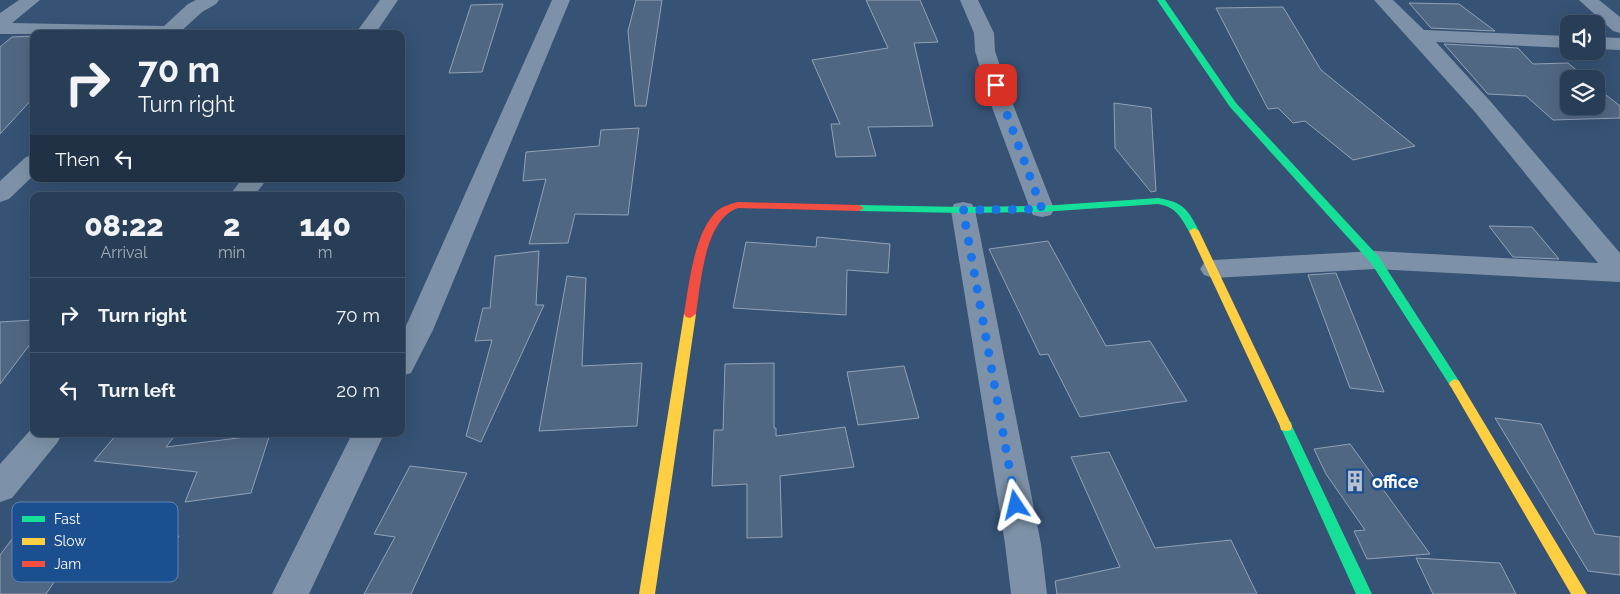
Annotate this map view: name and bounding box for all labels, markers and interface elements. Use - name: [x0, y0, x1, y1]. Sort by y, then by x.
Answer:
- map controls: [1560, 15, 1605, 115]
- button: sound: [1560, 15, 1605, 60]
- text: 70 m: [138, 49, 220, 90]
- icon: right: [55, 50, 120, 115]
- pin: [975, 64, 1017, 106]
- button: layers: [1560, 70, 1605, 115]
- icon: arrive: [982, 71, 1010, 99]
- text: Turn right: [138, 91, 235, 117]
- icon: left: [110, 145, 138, 173]
- text: Then: [55, 148, 100, 170]
- text: 08:22: [84, 208, 164, 243]
- text: 2: [223, 208, 240, 243]
- text: 140: [300, 208, 351, 243]
- text: Arrival: [100, 243, 147, 262]
- text: min: [218, 243, 245, 262]
- text: m: [318, 243, 333, 262]
- icon: right: [55, 301, 83, 329]
- text: Turn right: [98, 304, 187, 326]
- text: 70 m: [336, 304, 380, 326]
- icon: left: [55, 376, 83, 404]
- text: Turn left: [98, 379, 175, 401]
- text: 20 m: [336, 379, 380, 401]
- building icon: office: [1342, 468, 1368, 494]
- place label: office: [1372, 471, 1419, 492]
- position arrow: [989, 478, 1041, 530]
- legend: [12, 502, 178, 582]
- text: Fast: [54, 511, 81, 527]
- text: Slow: [54, 533, 86, 549]
- text: Jam: [54, 556, 81, 572]

